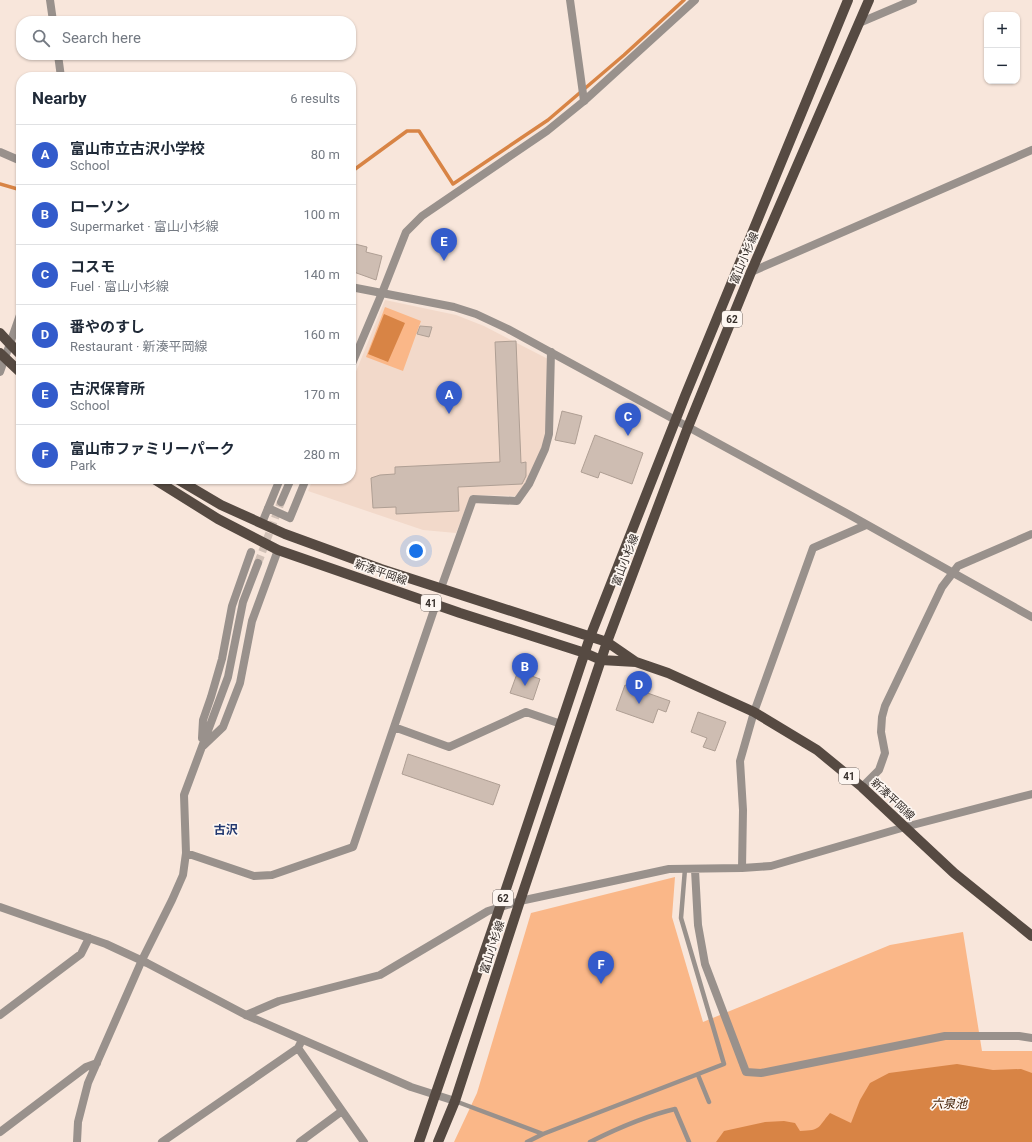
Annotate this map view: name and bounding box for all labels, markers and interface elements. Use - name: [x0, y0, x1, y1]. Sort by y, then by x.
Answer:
- map controls: [984, 12, 1020, 84]
- button: +: [984, 12, 1020, 48]
- search box: [16, 16, 356, 60]
- icon: search: [30, 27, 52, 49]
- text: Search here: [62, 29, 141, 47]
- button: −: [984, 48, 1020, 84]
- text: Nearby: [32, 88, 87, 108]
- text: 6 results: [290, 91, 340, 106]
- text: 富山市立古沢小学校: [70, 140, 205, 158]
- text: A: [41, 147, 49, 162]
- text: 80 m: [311, 147, 340, 162]
- text: School: [70, 158, 110, 173]
- text: ローソン: [70, 198, 130, 216]
- text: B: [41, 207, 49, 222]
- text: 100 m: [303, 207, 340, 222]
- text: Supermarket · 富山小杉線: [70, 219, 219, 234]
- pin: E: [431, 228, 457, 261]
- street label: 富山小杉線: [728, 230, 761, 286]
- text: コスモ: [70, 258, 115, 276]
- text: C: [41, 267, 49, 282]
- text: 140 m: [303, 267, 340, 282]
- text: Fuel · 富山小杉線: [70, 279, 169, 294]
- road number: 62: [722, 311, 742, 327]
- text: 番やのすし: [70, 318, 145, 336]
- text: D: [41, 327, 49, 342]
- text: 160 m: [303, 327, 340, 342]
- text: Restaurant · 新湊平岡線: [70, 339, 208, 354]
- text: 古沢保育所: [70, 380, 145, 398]
- pin: A: [436, 381, 462, 414]
- text: E: [41, 387, 49, 402]
- text: 170 m: [303, 387, 340, 402]
- text: School: [70, 398, 110, 413]
- pin: C: [615, 403, 641, 436]
- text: 富山市ファミリーパーク: [70, 440, 235, 458]
- text: F: [41, 447, 49, 462]
- text: 280 m: [303, 447, 340, 462]
- text: Park: [70, 458, 96, 473]
- street label: 富山小杉線: [610, 532, 641, 588]
- your location: [406, 541, 426, 561]
- street label: 新湊平岡線: [353, 557, 409, 588]
- road number: 41: [421, 595, 441, 611]
- pin: B: [512, 653, 538, 686]
- pin: D: [626, 671, 652, 704]
- road number: 41: [839, 768, 859, 784]
- street label: 新湊平岡線: [868, 776, 917, 823]
- district label: 古沢: [214, 823, 238, 837]
- road number: 62: [493, 890, 513, 906]
- street label: 富山小杉線: [478, 919, 507, 975]
- pin: F: [588, 951, 614, 984]
- water label: 六泉池: [931, 1097, 968, 1111]

